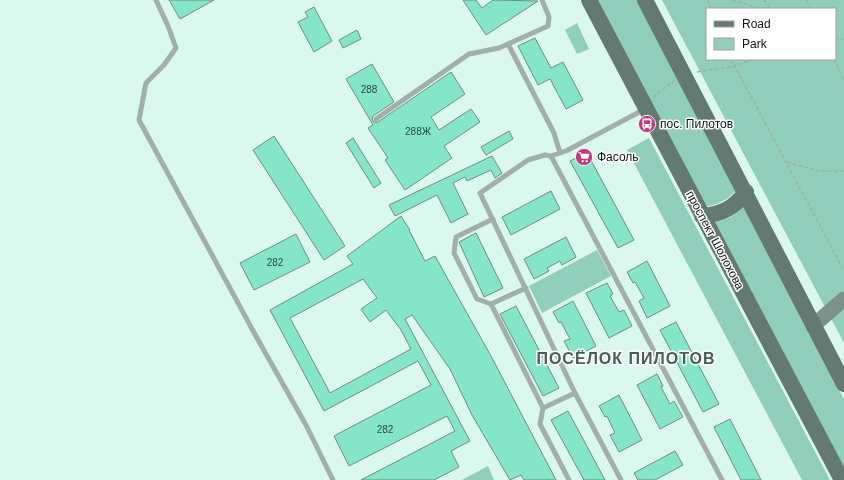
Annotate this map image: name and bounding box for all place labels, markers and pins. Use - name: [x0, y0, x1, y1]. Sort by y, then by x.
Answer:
- bus stop icon: пос. Пилотов: [637, 114, 657, 134]
- place label: пос. Пилотов: [660, 117, 733, 131]
- supermarket icon: Фасоль: [574, 147, 594, 167]
- place label: Фасоль: [597, 150, 639, 164]

